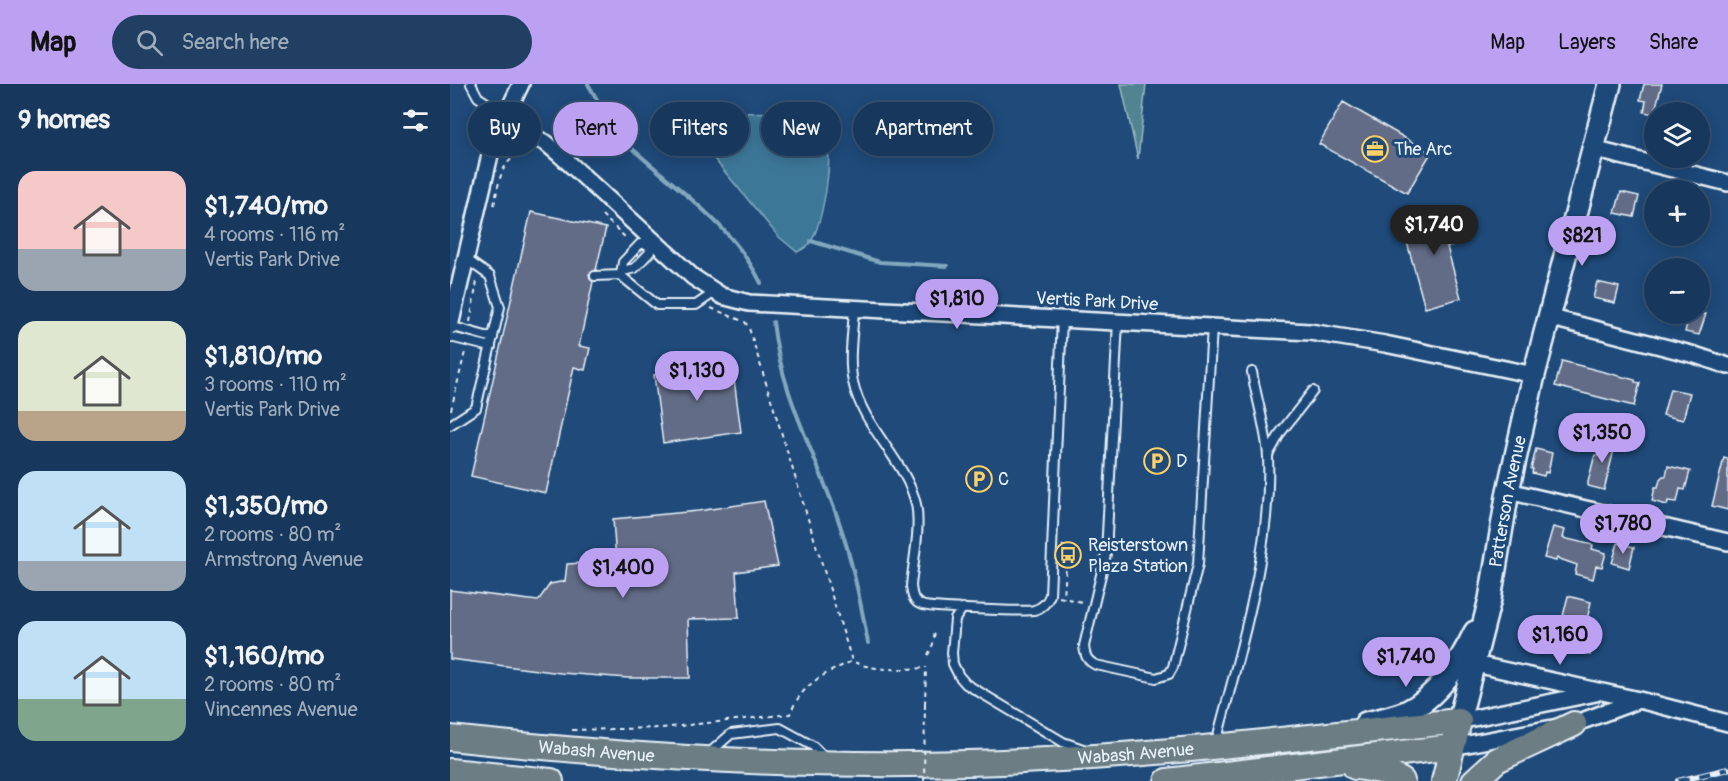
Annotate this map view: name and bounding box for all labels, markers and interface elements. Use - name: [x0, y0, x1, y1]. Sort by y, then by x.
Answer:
- search box: [112, 15, 532, 69]
- text: Map: [30, 25, 76, 60]
- icon: search: [133, 26, 166, 59]
- text: Search here: [181, 28, 289, 56]
- text: Map: [1490, 29, 1525, 56]
- text: Layers: [1558, 29, 1616, 56]
- text: Share: [1649, 29, 1698, 56]
- chip: Buy: [468, 102, 541, 156]
- chip: Rent: [553, 102, 638, 156]
- chip: Filters: [650, 102, 749, 156]
- chip: New: [761, 102, 841, 156]
- chip: Apartment: [853, 102, 993, 156]
- map controls: [1644, 102, 1710, 324]
- button: layers: [1644, 102, 1710, 168]
- text: 9 homes: [18, 104, 110, 136]
- icon: filters: [399, 104, 432, 137]
- office icon: The Arc: [1360, 134, 1390, 164]
- place label: The Arc: [1394, 138, 1452, 161]
- button: +: [1644, 180, 1710, 246]
- text: $1,740/mo: [204, 190, 328, 222]
- icon: home: [66, 195, 138, 267]
- pin: $1,740: [1385, 205, 1483, 256]
- text: $1,740: [1404, 212, 1464, 237]
- pin: $821: [1546, 216, 1618, 267]
- text: 4 rooms · 116 m²: [204, 222, 345, 247]
- text: $821: [1562, 223, 1602, 248]
- text: Vertis Park Drive: [204, 247, 340, 272]
- button: −: [1644, 258, 1710, 324]
- pin: $1,810: [908, 279, 1006, 330]
- text: $1,810: [929, 286, 985, 311]
- street label: Vertis Park Drive: [1035, 287, 1159, 316]
- text: $1,810/mo: [204, 340, 322, 372]
- icon: home: [66, 345, 138, 417]
- pin: $1,130: [648, 351, 746, 402]
- text: $1,130: [669, 358, 725, 383]
- text: 3 rooms · 110 m²: [204, 372, 347, 397]
- text: Vertis Park Drive: [204, 397, 340, 422]
- pin: $1,350: [1553, 413, 1651, 464]
- text: $1,350: [1572, 420, 1632, 445]
- street label: Patterson Avenue: [1484, 433, 1532, 569]
- parking icon: D: [1142, 446, 1172, 476]
- place label: D: [1176, 450, 1187, 473]
- parking icon: C: [964, 464, 994, 494]
- place label: C: [998, 468, 1009, 491]
- text: $1,350/mo: [204, 490, 328, 522]
- icon: home: [66, 495, 138, 567]
- pin: $1,780: [1574, 504, 1672, 555]
- text: $1,780: [1594, 511, 1652, 536]
- text: 2 rooms · 80 m²: [204, 522, 341, 547]
- place label: Reisterstown Plaza Station: [1088, 534, 1188, 578]
- bus stop icon: Reisterstown Plaza Station: [1053, 540, 1083, 570]
- text: Armstrong Avenue: [204, 547, 363, 572]
- pin: $1,400: [574, 548, 672, 599]
- text: $1,400: [592, 555, 654, 580]
- pin: $1,160: [1511, 615, 1609, 666]
- text: $1,160: [1532, 622, 1588, 647]
- pin: $1,740: [1357, 637, 1455, 688]
- text: $1,160/mo: [204, 640, 324, 672]
- text: $1,740: [1376, 644, 1436, 669]
- icon: home: [66, 645, 138, 717]
- text: 2 rooms · 80 m²: [204, 672, 341, 697]
- text: Vincennes Avenue: [204, 697, 358, 722]
- street label: Wabash Avenue: [537, 736, 655, 768]
- street label: Wabash Avenue: [1077, 738, 1195, 770]

